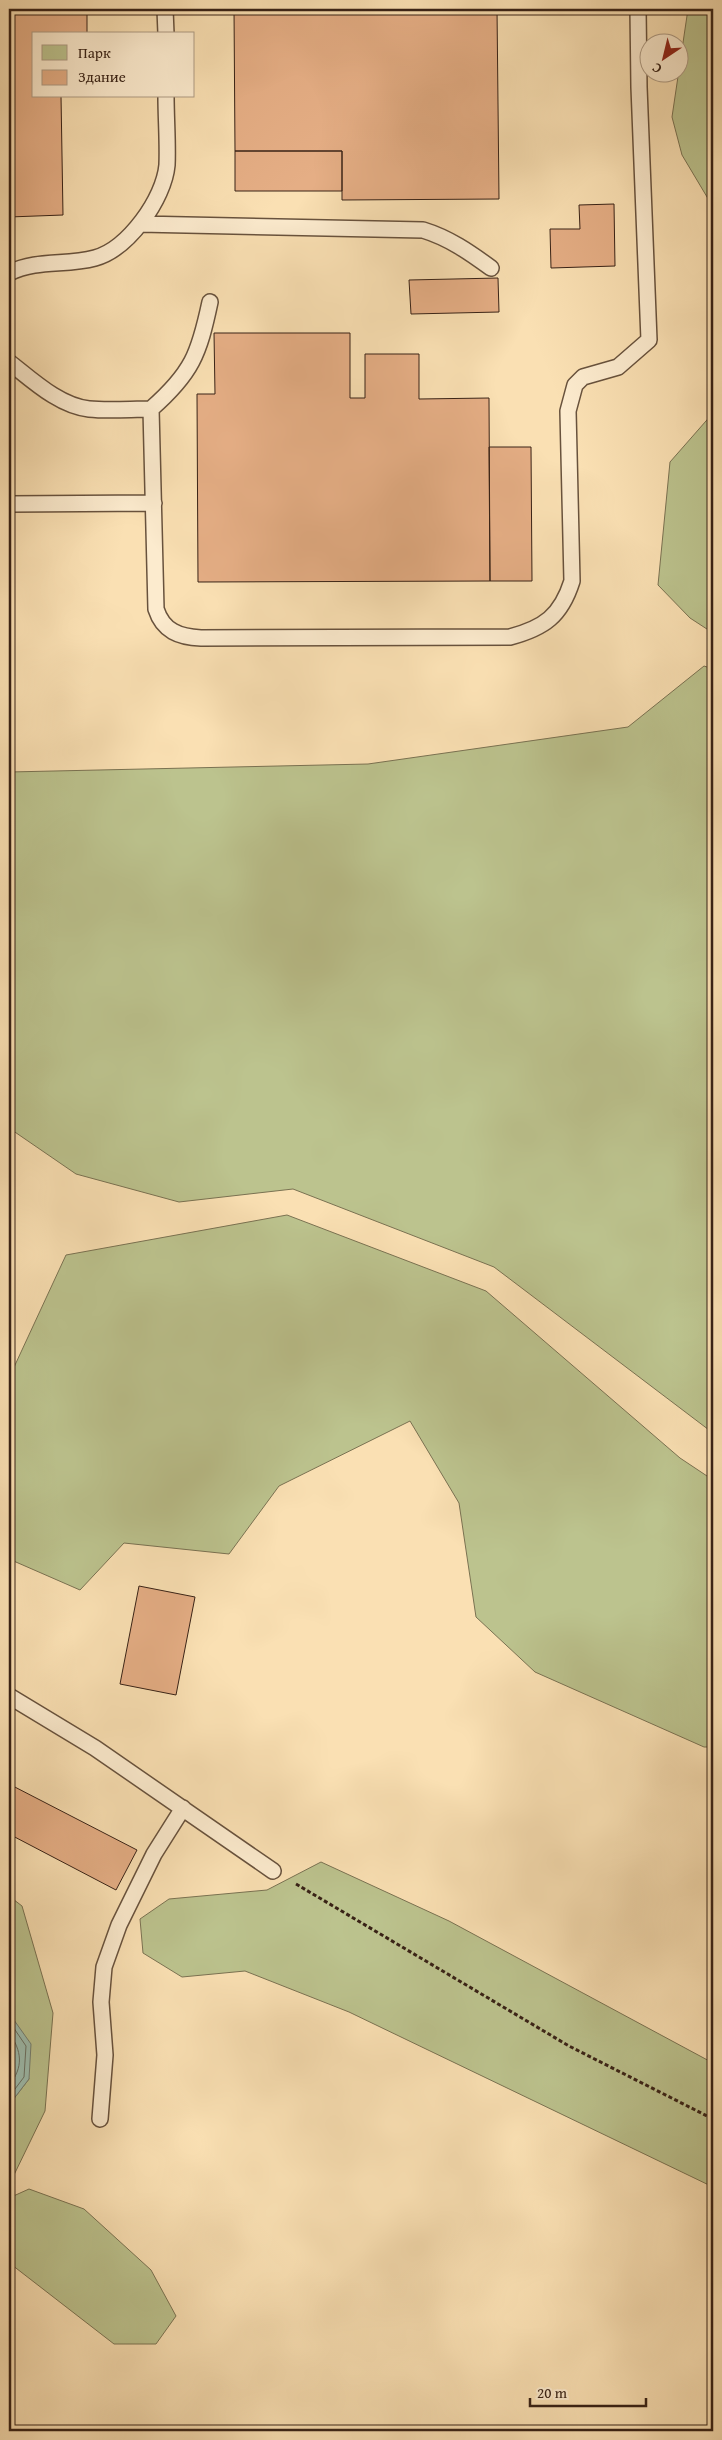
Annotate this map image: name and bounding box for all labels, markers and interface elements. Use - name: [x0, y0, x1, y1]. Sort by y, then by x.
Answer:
- legend: [32, 32, 195, 98]
- north arrow: [640, 32, 690, 82]
- text: Парк: [78, 42, 111, 63]
- text: С: [647, 58, 666, 79]
- text: Здание: [78, 66, 126, 87]
- scale bar: [530, 2375, 646, 2407]
- text: 20 m: [537, 2382, 568, 2403]

